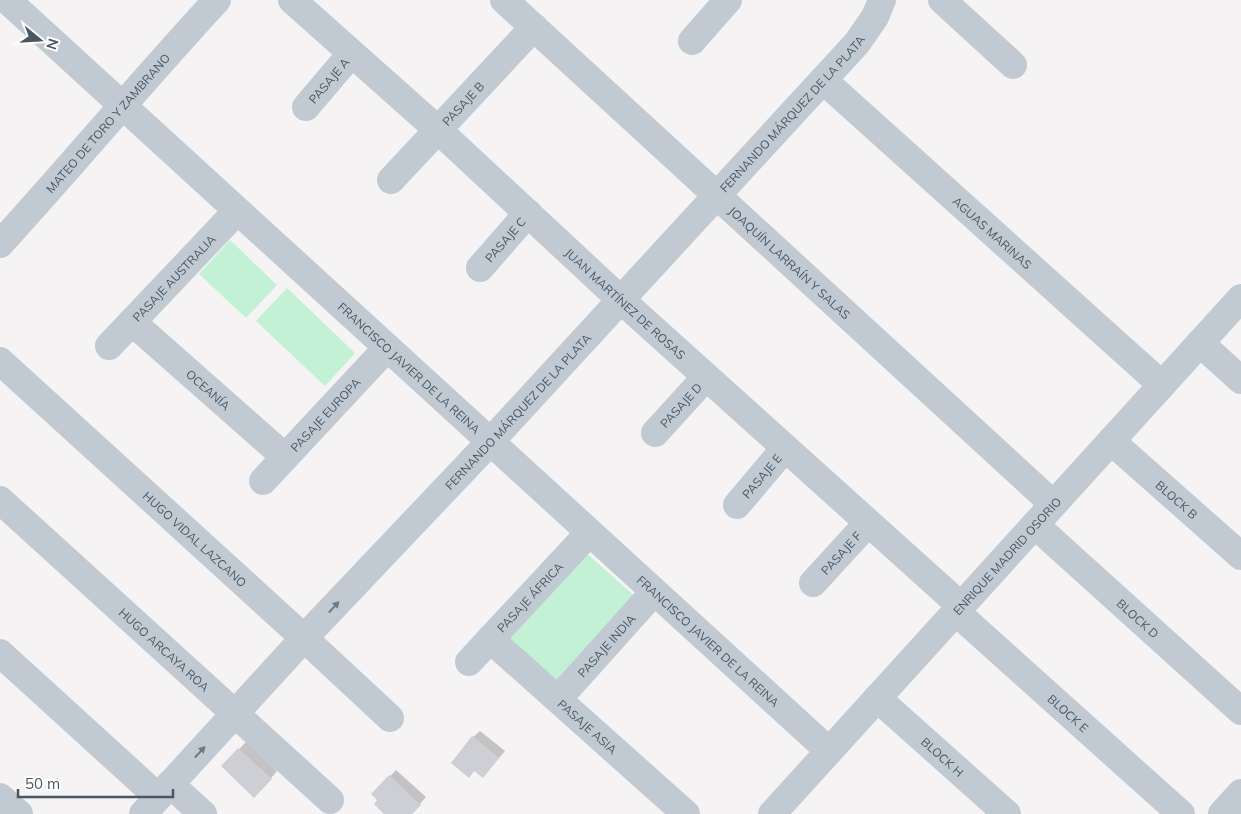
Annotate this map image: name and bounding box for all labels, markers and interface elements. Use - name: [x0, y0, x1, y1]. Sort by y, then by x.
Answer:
- north arrow: [15, 15, 65, 65]
- street label: FERNANDO MÁRQUEZ DE LA PLATA: [716, 32, 868, 195]
- text: N: [42, 36, 63, 52]
- street label: MATEO DE TORO Y ZAMBRANO: [42, 50, 173, 196]
- street label: PASAJE A: [305, 54, 352, 106]
- street label: PASAJE B: [439, 78, 487, 128]
- street label: AGUAS MARINAS: [950, 193, 1035, 272]
- street label: JOAQUÍN LARRAÍN Y SALAS: [726, 203, 854, 322]
- street label: PASAJE C: [481, 214, 529, 265]
- street label: PASAJE AUSTRALIA: [129, 231, 218, 324]
- street label: JUAN MARTÍNEZ DE ROSAS: [562, 245, 689, 362]
- street label: FRANCISCO JAVIER DE LA REINA: [335, 299, 484, 437]
- street label: FERNANDO MÁRQUEZ DE LA PLATA: [441, 330, 594, 493]
- street label: OCEANÍA: [183, 366, 234, 413]
- street label: PASAJE EUROPA: [287, 374, 363, 454]
- street label: PASAJE D: [656, 379, 705, 430]
- street label: PASAJE E: [739, 451, 784, 501]
- street label: BLOCK B: [1153, 477, 1201, 522]
- street label: HUGO VIDAL LAZCANO: [140, 488, 250, 590]
- street label: ENRIQUE MADRID OSORIO: [949, 494, 1064, 618]
- street label: PASAJE F: [817, 528, 864, 577]
- street label: PASAJE ÁFRICA: [493, 559, 566, 635]
- street label: FRANCISCO JAVIER DE LA REINA: [634, 572, 783, 710]
- street label: BLOCK D: [1114, 595, 1162, 641]
- one-way arrow: [328, 602, 340, 614]
- street label: HUGO ARCAYA ROA: [116, 604, 213, 694]
- street label: PASAJE INDIA: [574, 611, 638, 680]
- street label: BLOCK E: [1045, 691, 1092, 735]
- street label: PASAJE ASIA: [555, 696, 621, 757]
- street label: BLOCK H: [918, 734, 967, 779]
- one-way arrow: [194, 746, 205, 759]
- scale bar: [18, 766, 172, 798]
- text: 50 m: [25, 774, 60, 793]

